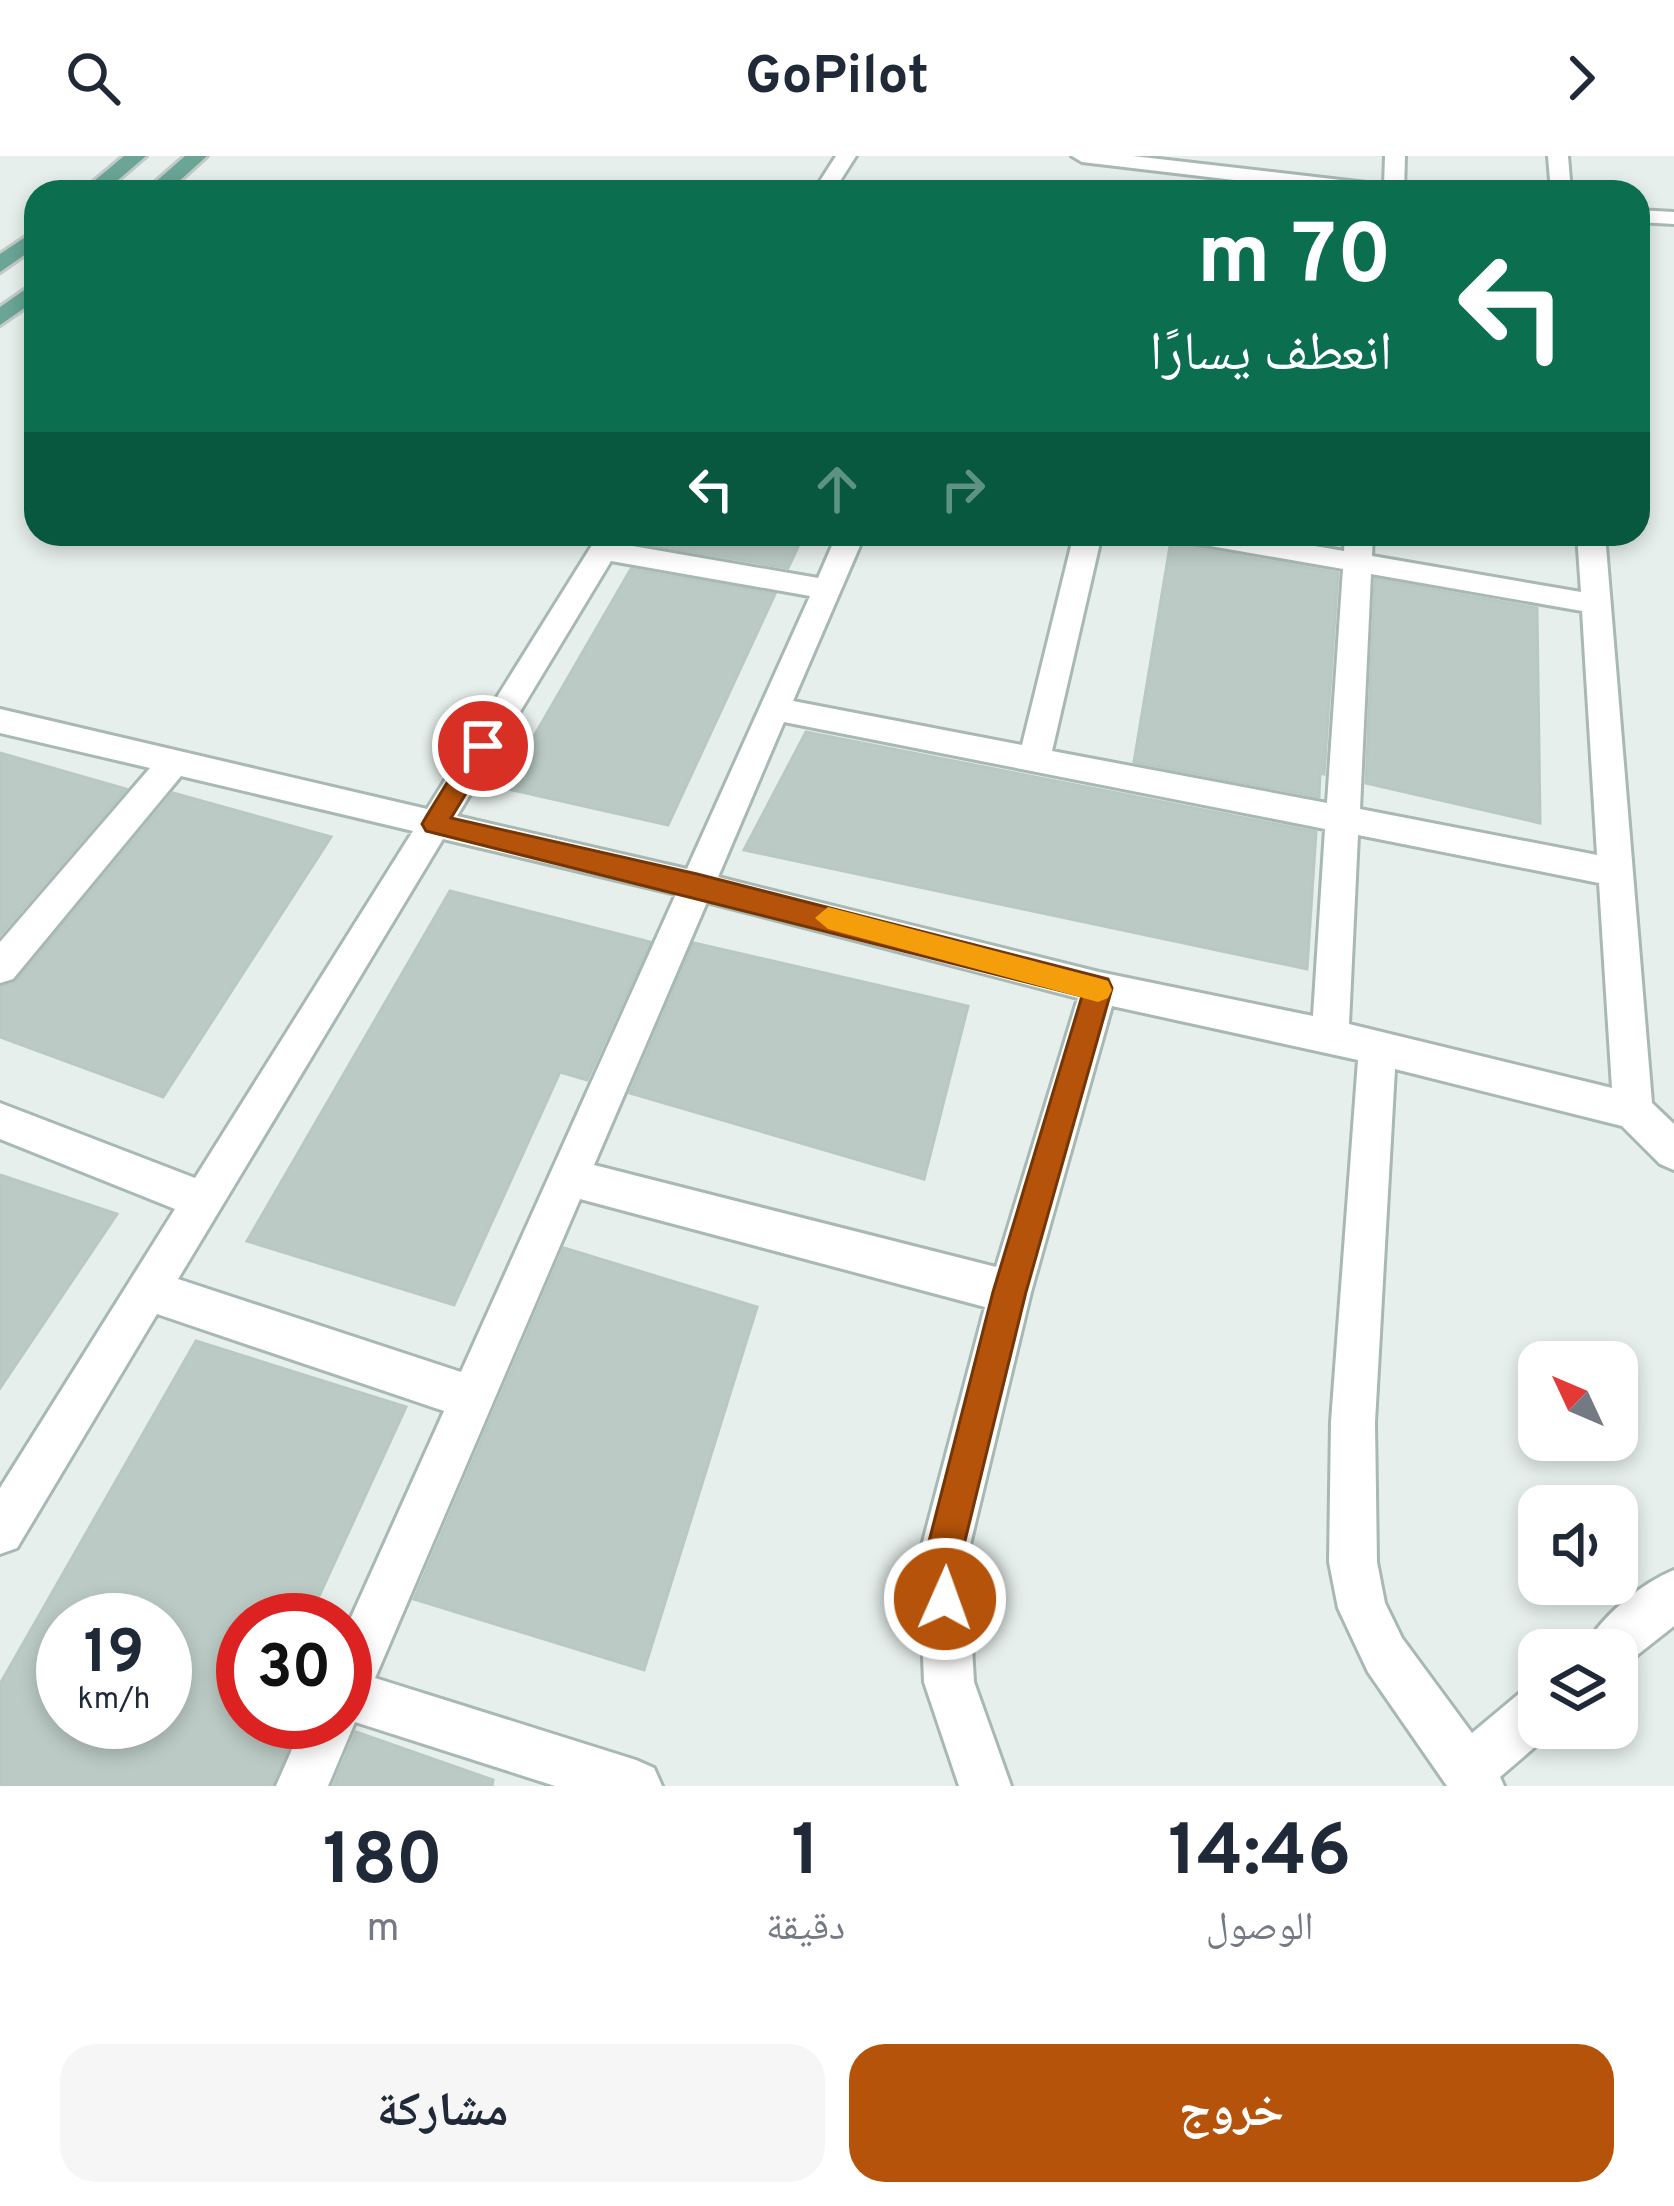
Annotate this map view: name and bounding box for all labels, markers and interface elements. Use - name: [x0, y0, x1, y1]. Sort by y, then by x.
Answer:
- text: GoPilot: [745, 44, 929, 113]
- icon: search: [60, 45, 126, 111]
- icon: forward: [1548, 45, 1614, 111]
- text: 70 m: [1197, 207, 1392, 313]
- icon: left: [1434, 228, 1590, 384]
- text: انعطف يسارًا: [1149, 321, 1392, 390]
- icon: left: [678, 456, 744, 522]
- icon: ahead: [804, 456, 870, 522]
- icon: right: [930, 456, 996, 522]
- pin: [432, 695, 534, 797]
- icon: arrive: [450, 713, 516, 779]
- north arrow: [1518, 1341, 1638, 1461]
- map controls: [1518, 1341, 1638, 1749]
- button: sound: [1518, 1485, 1638, 1605]
- position arrow: [882, 1536, 1008, 1662]
- speed limit sign: 30: [216, 1593, 372, 1749]
- text: 19: [84, 1618, 144, 1694]
- button: layers: [1518, 1629, 1638, 1749]
- text: km/h: [78, 1682, 150, 1719]
- text: 1: [791, 1809, 820, 1901]
- text: 14:46: [1168, 1809, 1351, 1901]
- text: 180: [323, 1818, 443, 1910]
- text: دقيقة: [766, 1905, 845, 1954]
- text: الوصول: [1206, 1905, 1314, 1954]
- text: m: [366, 1906, 400, 1955]
- button: مشاركة: [60, 2044, 825, 2182]
- button: خروج: [849, 2044, 1614, 2182]

